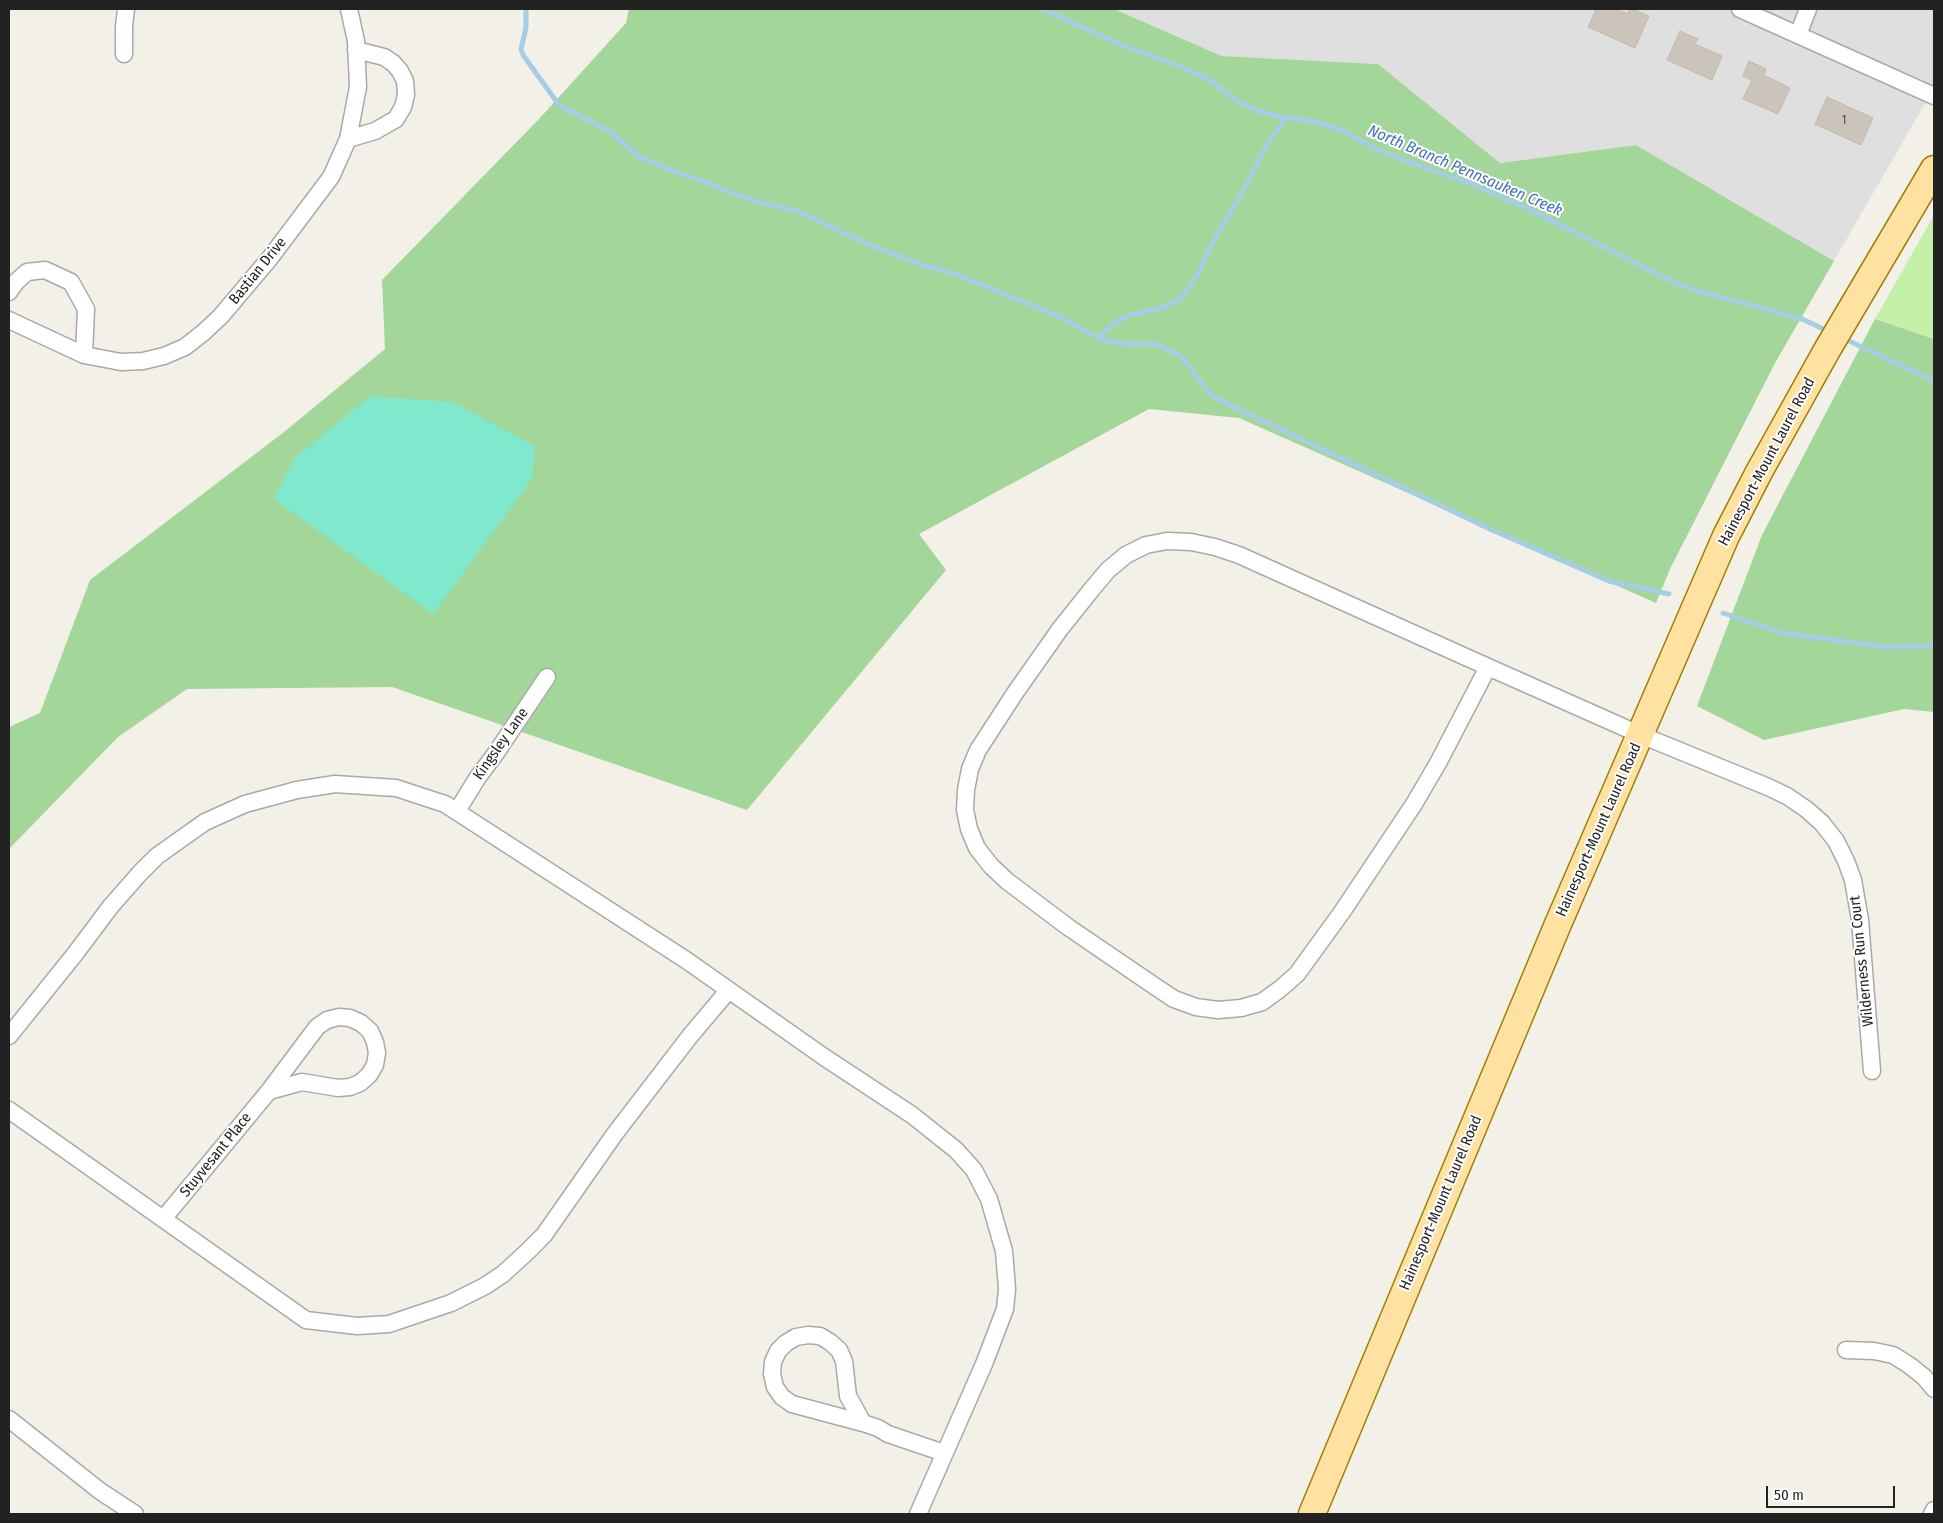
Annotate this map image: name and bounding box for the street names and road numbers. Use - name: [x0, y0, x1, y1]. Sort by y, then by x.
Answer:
- street label: Bastian Drive: [225, 234, 291, 308]
- street label: Hainesport-Mount Laurel Road: [1715, 375, 1819, 549]
- street label: Kingsley Lane: [470, 705, 532, 783]
- street label: Hainesport-Mount Laurel Road: [1553, 740, 1645, 920]
- street label: Wilderness Run Court: [1846, 895, 1878, 1027]
- street label: Stuyvesant Place: [176, 1109, 256, 1201]
- street label: Hainesport-Mount Laurel Road: [1396, 1113, 1486, 1293]

